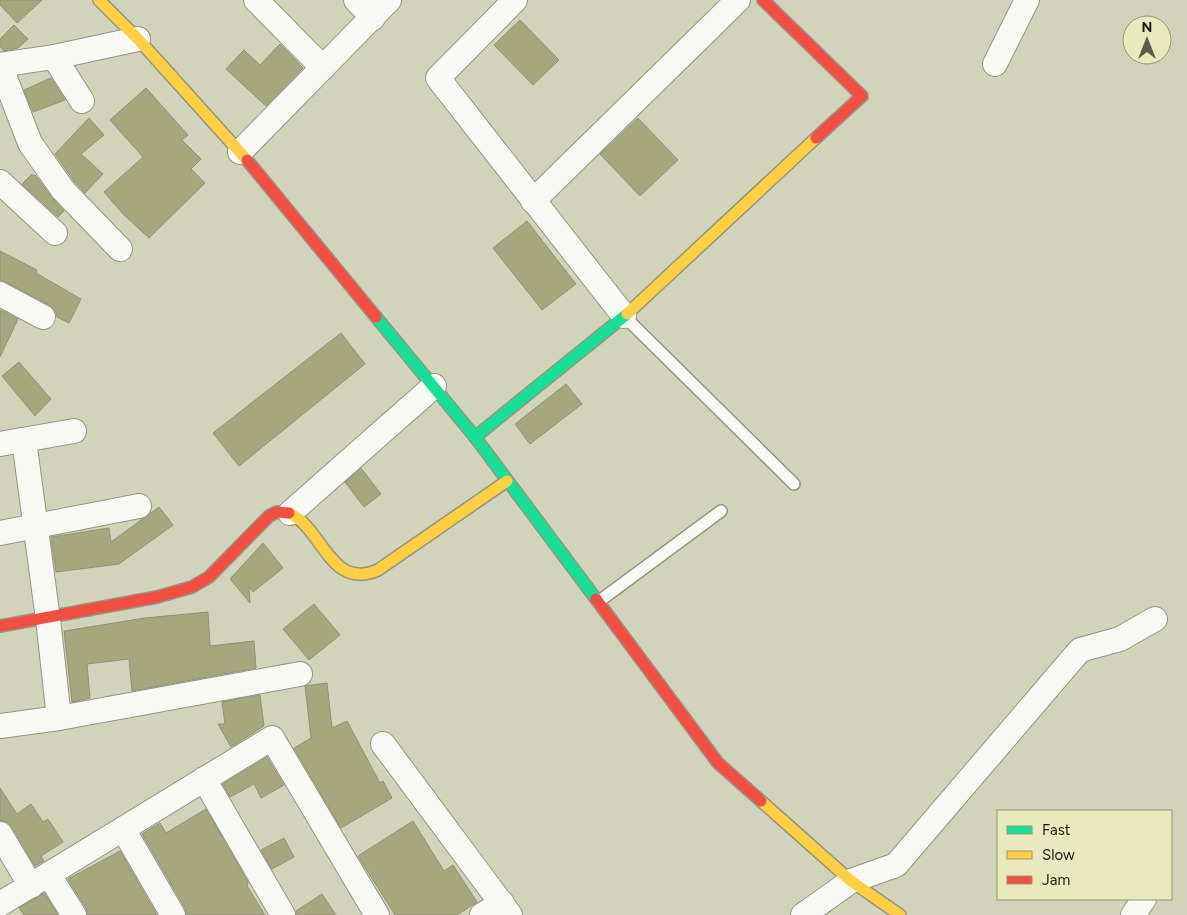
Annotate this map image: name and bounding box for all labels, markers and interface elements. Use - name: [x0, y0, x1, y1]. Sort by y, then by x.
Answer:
- north arrow: [1122, 15, 1172, 65]
- text: N: [1142, 19, 1152, 36]
- legend: [997, 810, 1172, 900]
- text: Fast: [1042, 821, 1071, 839]
- text: Slow: [1042, 846, 1075, 864]
- text: Jam: [1042, 871, 1070, 889]

